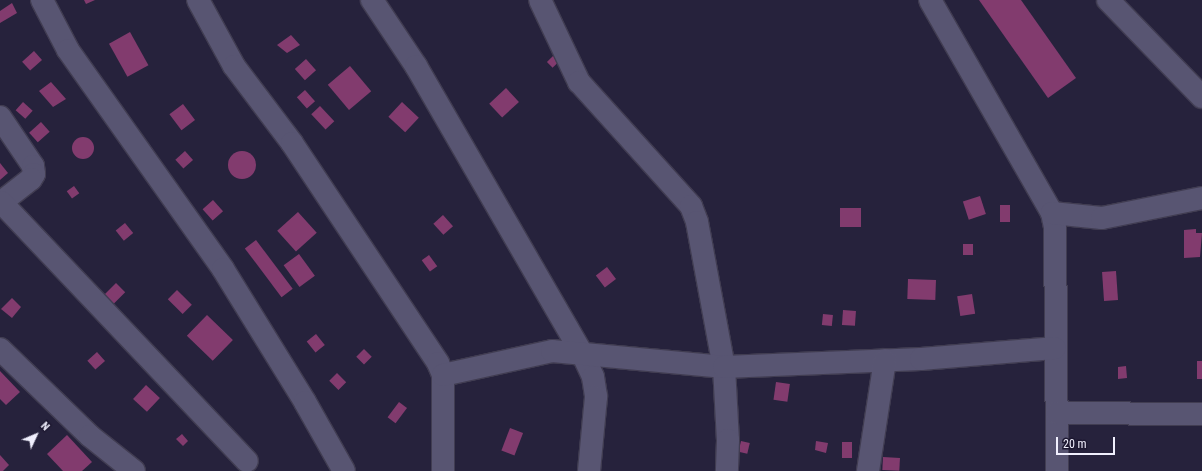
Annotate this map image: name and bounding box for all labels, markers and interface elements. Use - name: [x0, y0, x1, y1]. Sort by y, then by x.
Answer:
- north arrow: [16, 415, 56, 455]
- text: N: [38, 419, 52, 433]
- scale bar: [1058, 429, 1117, 455]
- text: 20 m: [1063, 437, 1087, 451]

